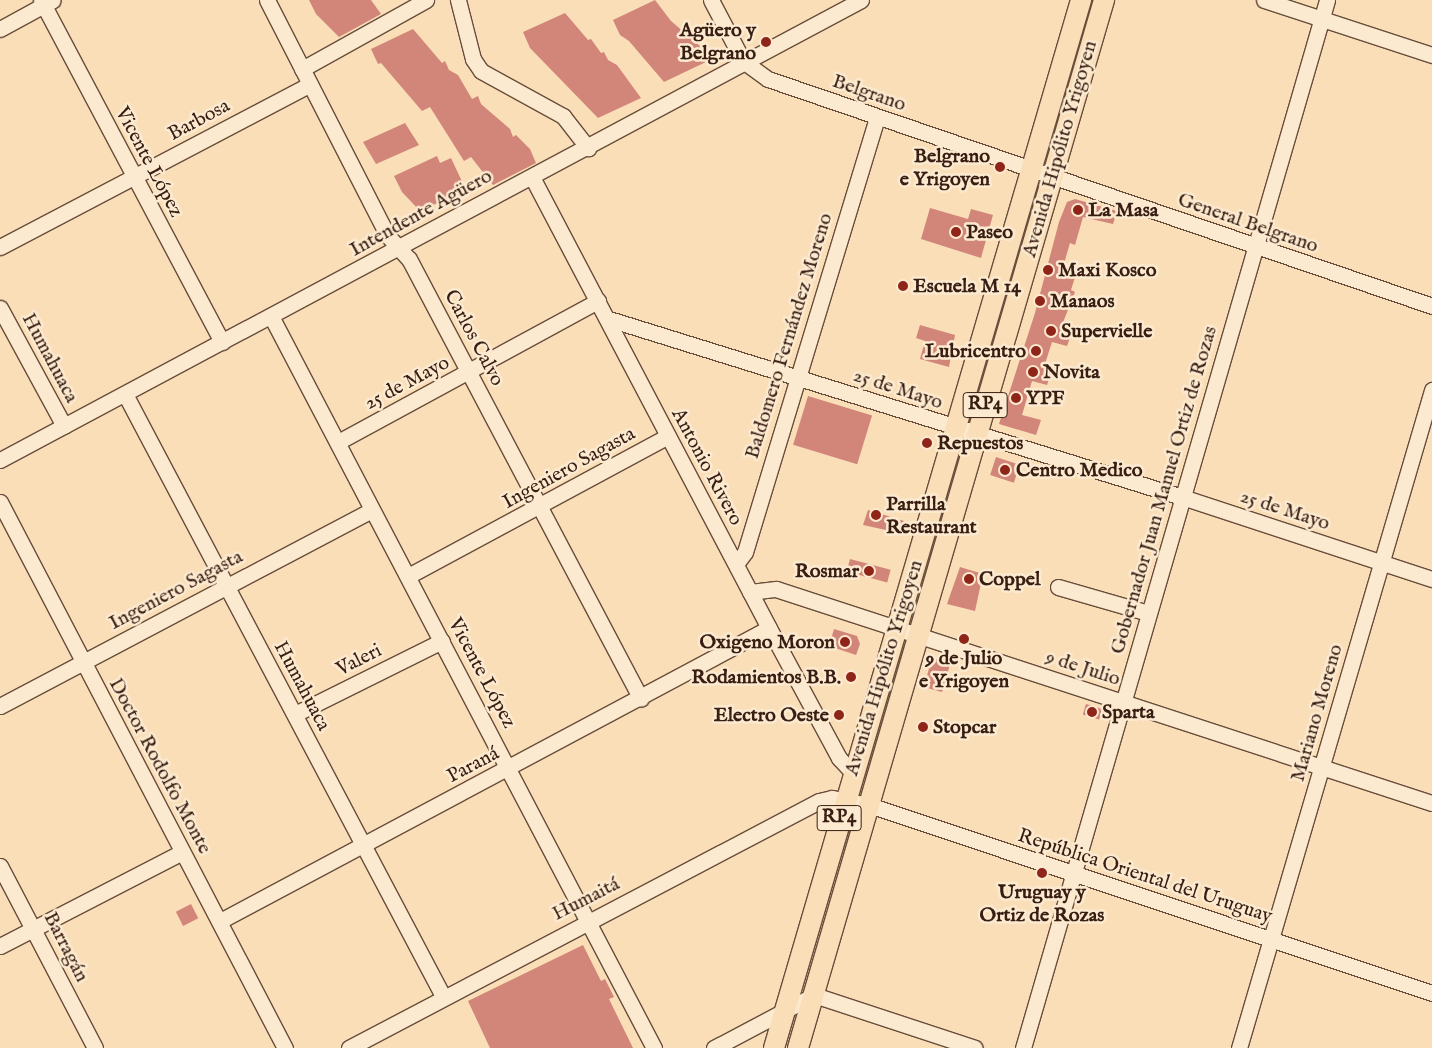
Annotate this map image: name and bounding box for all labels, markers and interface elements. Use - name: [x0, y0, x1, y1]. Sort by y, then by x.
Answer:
- place label: Agüero y Belgrano: [680, 19, 756, 66]
- marker: Agüero y Belgrano: [760, 36, 772, 48]
- street label: Avenida Hipólito Yrigoyen: [1018, 38, 1102, 260]
- street label: Belgrano: [829, 69, 909, 117]
- street label: Barbosa: [164, 94, 234, 146]
- street label: Vicente López: [110, 103, 188, 221]
- place label: Belgrano e Yrigoyen: [900, 144, 990, 191]
- marker: Belgrano e Yrigoyen: [994, 161, 1006, 173]
- street label: Intendente Agüero: [346, 164, 496, 262]
- street label: General Belgrano: [1175, 188, 1321, 258]
- place label: La Masa: [1088, 198, 1158, 222]
- marker: La Masa: [1072, 204, 1084, 216]
- street label: Baldomero Fernández Moreno: [740, 210, 838, 462]
- place label: Paseo: [966, 220, 1013, 244]
- marker: Paseo: [950, 226, 962, 238]
- place label: Maxi Kosco: [1058, 258, 1156, 282]
- marker: Maxi Kosco: [1042, 264, 1054, 276]
- place label: Escuela M 14: [913, 274, 1021, 298]
- marker: Escuela M 14: [897, 280, 909, 292]
- street label: Carlos Calvo: [439, 286, 509, 390]
- place label: Manaos: [1050, 289, 1115, 313]
- marker: Manaos: [1034, 295, 1046, 307]
- street label: Humahuaca: [16, 309, 84, 407]
- place label: Supervielle: [1061, 319, 1152, 343]
- street label: Gobernador Juan Manuel Ortiz de Rozas: [1106, 323, 1222, 657]
- marker: Supervielle: [1045, 325, 1057, 337]
- place label: Lubricentro: [925, 339, 1026, 363]
- marker: Lubricentro: [1030, 345, 1042, 357]
- street label: 25 de Mayo: [360, 351, 454, 415]
- place label: Novita: [1043, 360, 1100, 384]
- street label: 25 de Mayo: [850, 363, 946, 415]
- marker: Novita: [1027, 366, 1039, 378]
- place label: YPF: [1026, 386, 1064, 410]
- road number: RP4: [962, 388, 1008, 422]
- marker: YPF: [1010, 392, 1022, 404]
- street label: Antonio Rivero: [666, 404, 748, 530]
- street label: Ingeniero Sagasta: [499, 422, 639, 514]
- place label: Repuestos: [937, 431, 1023, 455]
- marker: Repuestos: [921, 437, 933, 449]
- place label: Centro Medico: [1016, 458, 1143, 482]
- marker: Centro Medico: [998, 463, 1012, 477]
- street label: 25 de Mayo: [1237, 484, 1333, 536]
- place label: Parrilla Restaurant: [886, 492, 977, 539]
- marker: Parrilla Restaurant: [870, 509, 882, 521]
- street label: Ingeniero Sagasta: [105, 545, 247, 635]
- street label: Avenida Hipólito Yrigoyen: [840, 557, 928, 779]
- place label: Rosmar: [795, 559, 859, 583]
- marker: Rosmar: [863, 565, 875, 577]
- place label: Coppel: [979, 567, 1040, 591]
- marker: Coppel: [963, 573, 975, 585]
- street label: Vicente López: [443, 614, 521, 732]
- place label: Oxigeno Moron: [699, 630, 835, 654]
- marker: 9 de Julio e Yrigoyen: [958, 633, 970, 645]
- marker: Oxigeno Moron: [839, 636, 851, 648]
- street label: Humahuaca: [268, 637, 336, 735]
- street label: Valeri: [332, 638, 386, 682]
- street label: Mariano Moreno: [1286, 642, 1348, 784]
- street label: 9 de Julio: [1043, 645, 1123, 691]
- place label: 9 de Julio e Yrigoyen: [919, 647, 1009, 694]
- place label: Rodamientos B.B.: [691, 665, 841, 689]
- marker: Rodamientos B.B.: [845, 671, 857, 683]
- street label: Doctor Rodolfo Monte: [103, 674, 217, 858]
- place label: Sparta: [1102, 700, 1155, 724]
- place label: Electro Oeste: [714, 703, 829, 727]
- marker: Sparta: [1086, 706, 1098, 718]
- marker: Electro Oeste: [833, 709, 845, 721]
- place label: Stopcar: [933, 715, 996, 739]
- marker: Stopcar: [917, 721, 929, 733]
- street label: Paraná: [443, 741, 503, 789]
- road number: RP4: [816, 801, 862, 834]
- street label: República Oriental del Uruguay: [1015, 823, 1275, 929]
- marker: Uruguay y Ortiz de Rozas: [1036, 867, 1048, 879]
- street label: Humaitá: [548, 872, 624, 926]
- place label: Uruguay y Ortiz de Rozas: [980, 881, 1104, 928]
- street label: Barragán: [38, 908, 94, 986]

